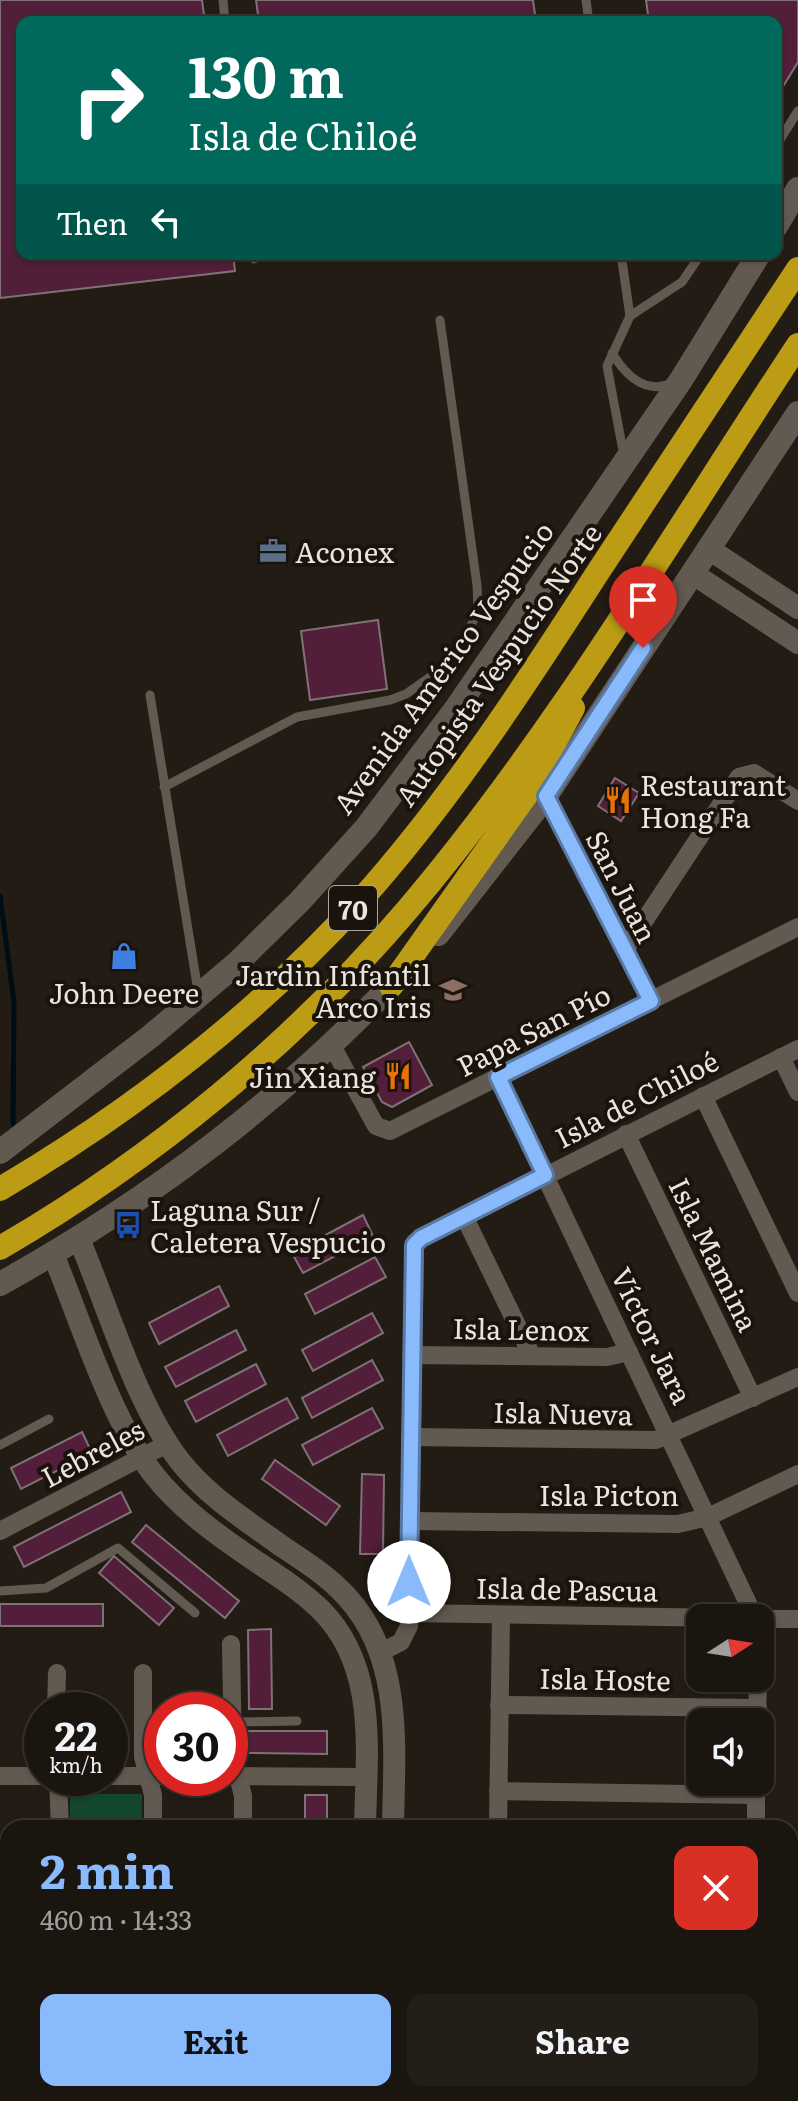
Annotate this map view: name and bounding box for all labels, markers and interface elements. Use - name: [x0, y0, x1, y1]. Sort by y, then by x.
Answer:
- text: 130 m: [188, 32, 344, 115]
- icon: right: [56, 48, 160, 152]
- text: Isla de Chiloé: [188, 108, 417, 161]
- text: Then: [56, 200, 128, 244]
- icon: left: [144, 200, 188, 244]
- street label: Avenida Américo Vespucio: [321, 512, 563, 822]
- street label: Autopista Vespucio Norte: [383, 514, 611, 814]
- place label: Aconex: [295, 530, 394, 572]
- office icon: Aconex: [258, 536, 288, 566]
- pin: [609, 566, 677, 648]
- icon: arrive: [621, 578, 665, 622]
- place label: Restaurant Hong Fa: [640, 763, 787, 837]
- restaurant icon: Restaurant Hong Fa: [603, 785, 633, 815]
- street label: San Juan: [577, 822, 669, 950]
- road number: 70: [329, 886, 377, 930]
- shop icon: John Deere: [109, 941, 139, 971]
- place label: Jardin Infantil Arco Iris: [235, 953, 431, 1027]
- place label: John Deere: [49, 971, 199, 1013]
- street label: Papa San Pío: [449, 972, 617, 1086]
- school or university icon: Jardin Infantil Arco Iris: [438, 975, 468, 1005]
- street label: Isla de Chiloé: [547, 1039, 725, 1157]
- place label: Jin Xiang: [249, 1055, 376, 1097]
- restaurant icon: Jin Xiang: [383, 1061, 413, 1091]
- street label: Isla Mamina: [660, 1170, 770, 1338]
- place label: Laguna Sur / Caletera Vespucio: [150, 1188, 386, 1262]
- bus stop icon: Laguna Sur / Caletera Vespucio: [113, 1210, 143, 1240]
- street label: Víctor Jara: [602, 1260, 704, 1410]
- street label: Isla Lenox: [452, 1306, 590, 1350]
- street label: Isla Nueva: [493, 1390, 633, 1434]
- street label: Lebreles: [33, 1407, 151, 1497]
- street label: Isla Picton: [539, 1473, 679, 1515]
- position arrow: [367, 1540, 451, 1624]
- street label: Isla de Pascua: [475, 1565, 659, 1611]
- north arrow: [686, 1604, 774, 1692]
- map controls: [686, 1604, 774, 1796]
- street label: Isla Hoste: [539, 1656, 671, 1700]
- speed limit sign: 30: [144, 1692, 248, 1796]
- text: 22: [55, 1704, 97, 1763]
- button: sound: [686, 1708, 774, 1796]
- text: km/h: [49, 1749, 103, 1779]
- text: 2 min: [40, 1833, 174, 1904]
- button: close: [674, 1846, 758, 1930]
- text: 460 m · 14:33: [40, 1899, 192, 1938]
- button: Exit: [40, 1994, 391, 2086]
- button: Share: [407, 1994, 758, 2086]

